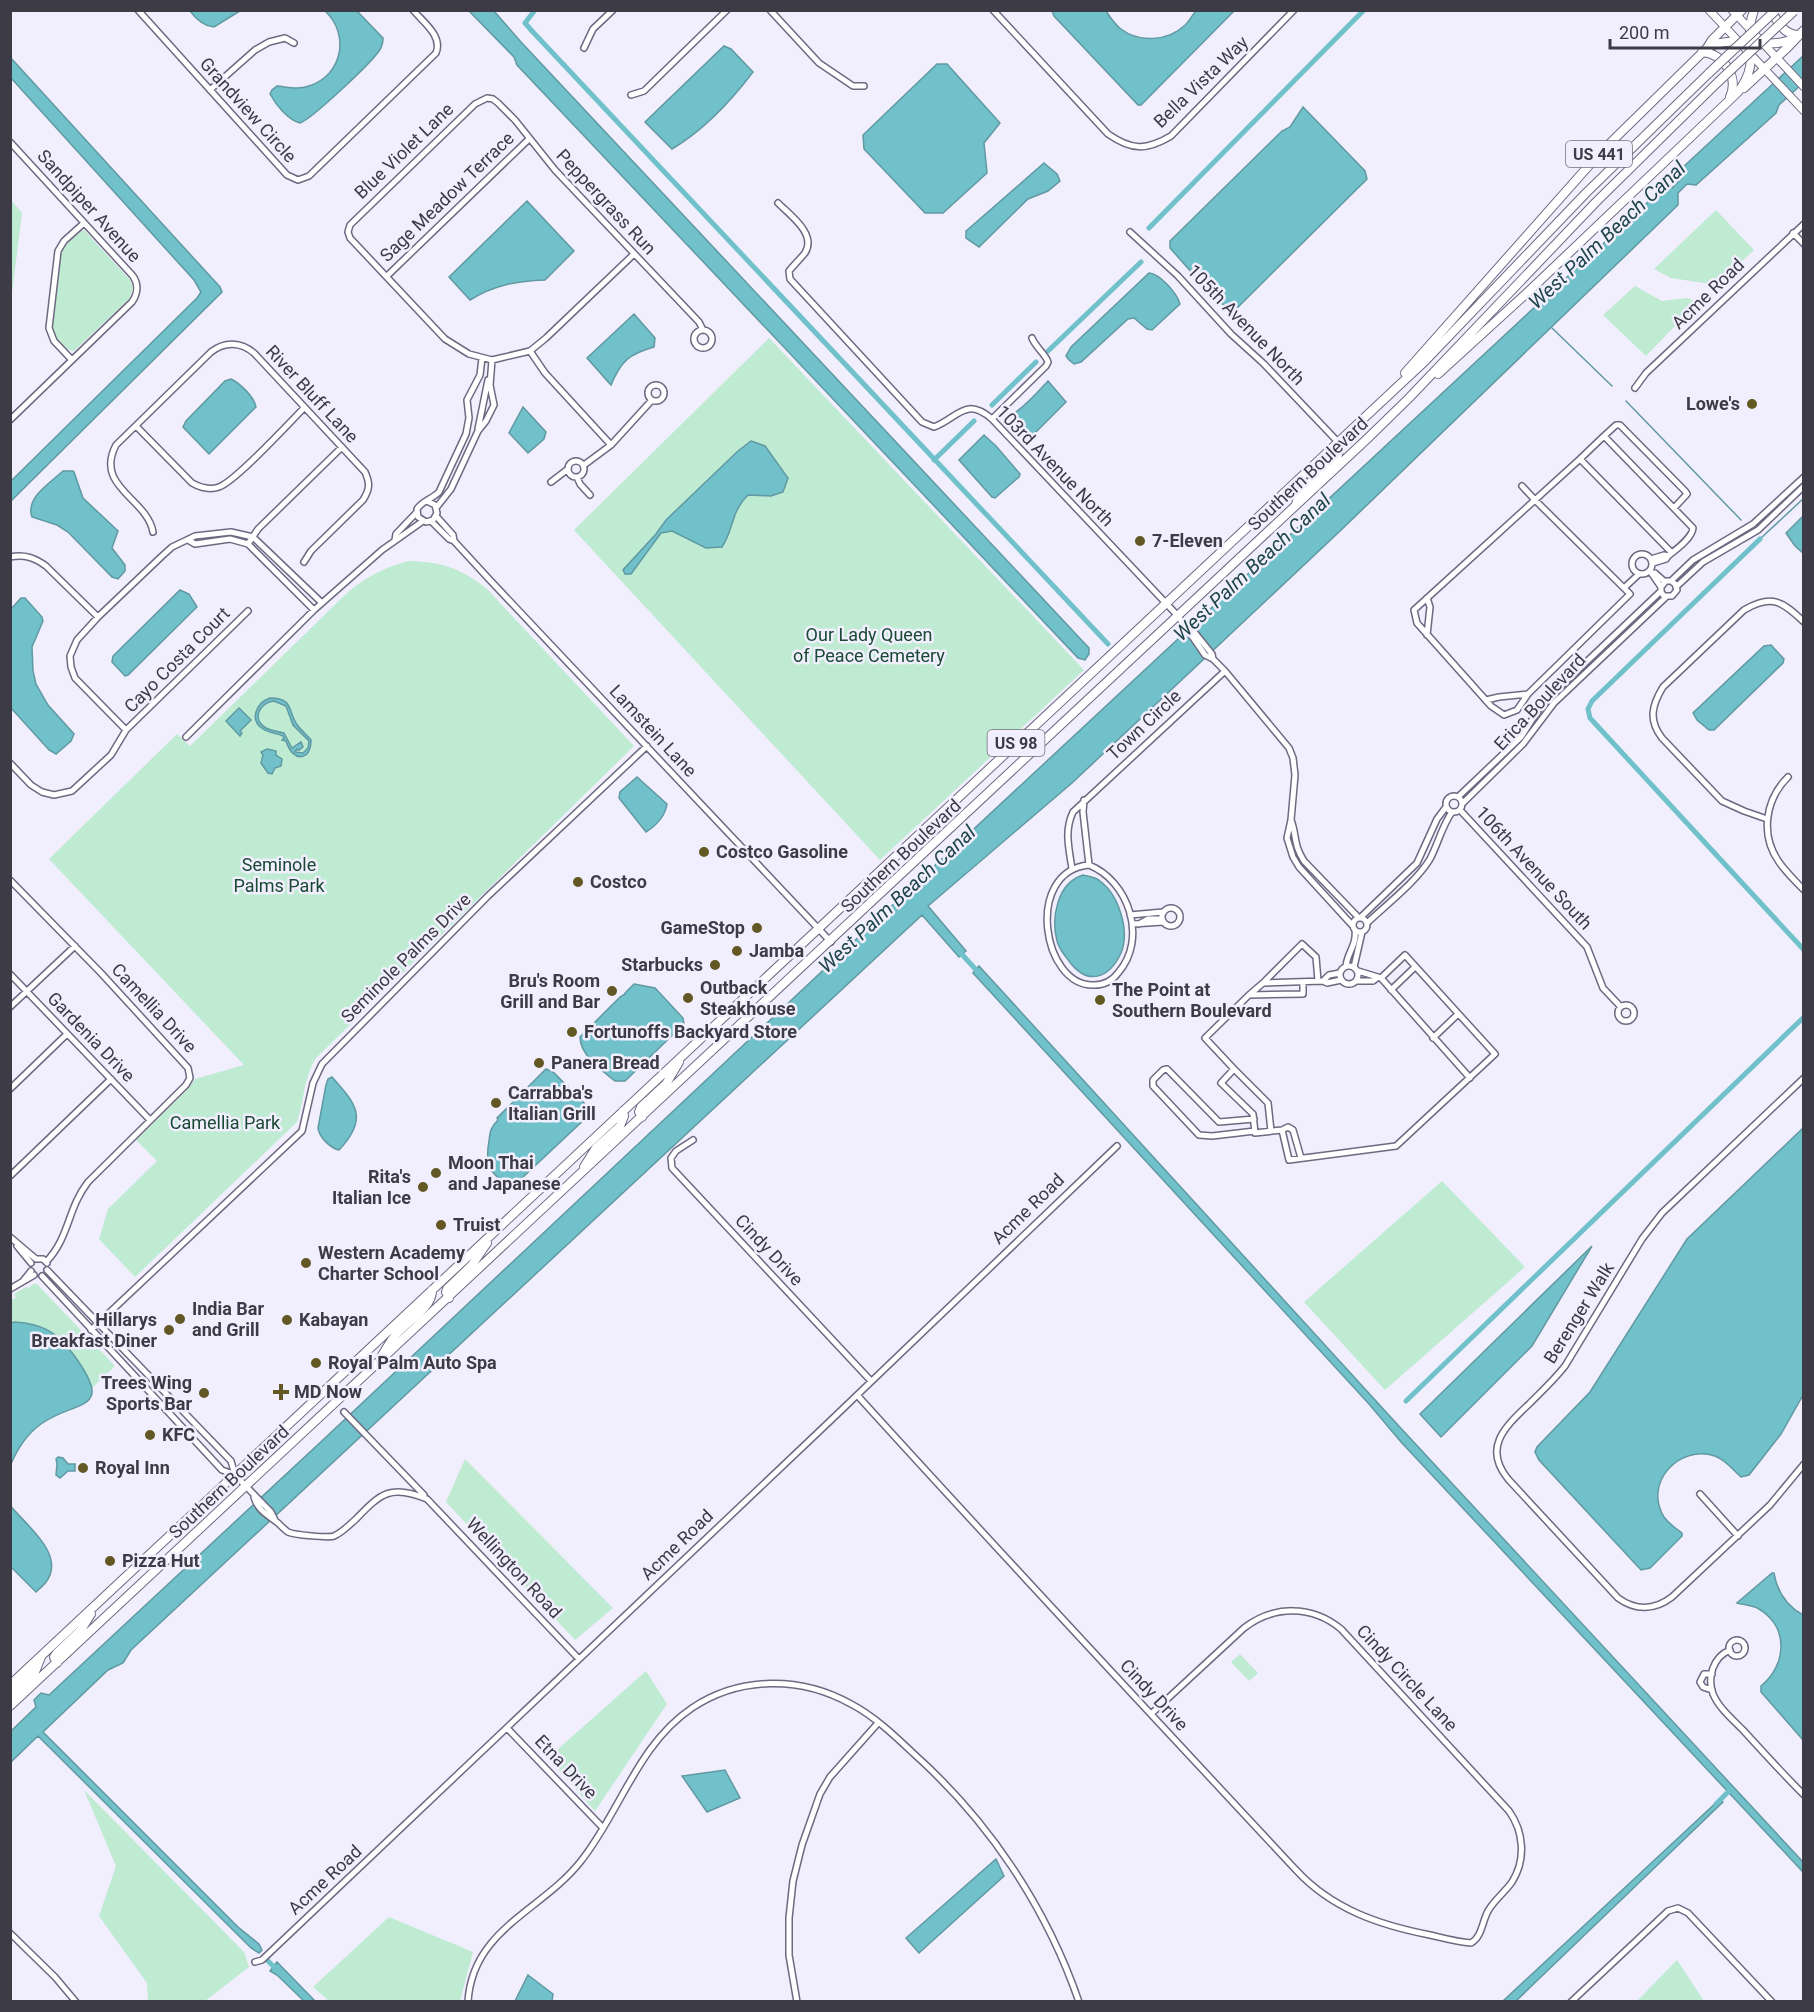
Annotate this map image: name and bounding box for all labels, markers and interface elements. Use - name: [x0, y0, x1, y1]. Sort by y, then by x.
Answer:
- scale bar: [1610, 12, 1760, 50]
- text: 200 m: [1619, 22, 1670, 43]
- street label: Bella Vista Way: [1149, 31, 1252, 132]
- street label: Grandview Circle: [196, 53, 301, 166]
- street label: Blue Violet Lane: [350, 98, 457, 203]
- street label: Sage Meadow Terrace: [375, 127, 518, 266]
- road number: US 441: [1566, 141, 1632, 167]
- street label: Sandpiper Avenue: [33, 145, 145, 266]
- street label: Peppergrass Run: [552, 145, 660, 259]
- water label: West Palm Beach Canal: [1524, 156, 1691, 314]
- street label: Acme Road: [1667, 254, 1748, 333]
- street label: 105th Avenue North: [1183, 260, 1309, 389]
- street label: River Bluff Lane: [262, 341, 363, 447]
- place label: Lowe's: [1686, 393, 1740, 414]
- marker: Lowe's: [1745, 397, 1759, 411]
- street label: 103rd Avenue North: [992, 401, 1118, 530]
- street label: Southern Boulevard: [1243, 413, 1372, 535]
- water label: West Palm Beach Canal: [1169, 488, 1336, 646]
- place label: 7-Eleven: [1152, 530, 1223, 551]
- marker: 7-Eleven: [1133, 534, 1147, 548]
- street label: Cayo Costa Court: [120, 603, 234, 717]
- park label: Our Lady Queen of Peace Cemetery: [793, 624, 945, 666]
- street label: Erica Boulevard: [1490, 649, 1590, 754]
- street label: Lamstein Lane: [606, 680, 701, 781]
- street label: Town Circle: [1102, 685, 1185, 764]
- road number: US 98: [988, 730, 1044, 756]
- street label: Southern Boulevard: [836, 795, 965, 917]
- street label: 106th Avenue South: [1472, 802, 1597, 934]
- water label: West Palm Beach Canal: [814, 820, 981, 978]
- place label: Costco Gasoline: [716, 841, 848, 862]
- marker: Costco Gasoline: [697, 845, 711, 859]
- park label: Seminole Palms Park: [233, 854, 325, 896]
- place label: Costco: [590, 871, 647, 892]
- marker: Costco: [571, 875, 585, 889]
- street label: Seminole Palms Drive: [337, 889, 475, 1027]
- place label: GameStop: [661, 917, 745, 938]
- marker: GameStop: [750, 921, 764, 935]
- place label: Jamba: [749, 940, 804, 961]
- marker: Jamba: [730, 944, 744, 958]
- place label: Starbucks: [621, 954, 703, 975]
- marker: Starbucks: [708, 958, 722, 972]
- street label: Camellia Drive: [108, 959, 201, 1057]
- place label: Bru's Room Grill and Bar: [500, 970, 600, 1012]
- place label: Outback Steakhouse: [700, 977, 796, 1019]
- place label: The Point at Southern Boulevard: [1112, 979, 1272, 1021]
- marker: Bru's Room Grill and Bar: [605, 984, 619, 998]
- street label: Gardenia Drive: [43, 987, 139, 1086]
- marker: Outback Steakhouse: [681, 991, 695, 1005]
- marker: The Point at Southern Boulevard: [1093, 993, 1107, 1007]
- place label: Fortunoffs Backyard Store: [584, 1021, 797, 1042]
- marker: Fortunoffs Backyard Store: [565, 1025, 579, 1039]
- place label: Panera Bread: [551, 1052, 660, 1073]
- marker: Panera Bread: [532, 1056, 546, 1070]
- place label: Carrabba's Italian Grill: [508, 1082, 596, 1124]
- marker: Carrabba's Italian Grill: [489, 1096, 503, 1110]
- park label: Camellia Park: [170, 1112, 281, 1133]
- place label: Moon Thai and Japanese: [448, 1152, 561, 1194]
- place label: Rita's Italian Ice: [332, 1166, 411, 1208]
- marker: Moon Thai and Japanese: [429, 1166, 443, 1180]
- street label: Acme Road: [987, 1169, 1068, 1248]
- marker: Rita's Italian Ice: [416, 1180, 430, 1194]
- street label: Cindy Drive: [731, 1210, 808, 1290]
- place label: Truist: [453, 1214, 500, 1235]
- marker: Truist: [434, 1218, 448, 1232]
- place label: Western Academy Charter School: [318, 1242, 466, 1284]
- marker: Western Academy Charter School: [299, 1256, 313, 1270]
- street label: Berenger Walk: [1539, 1258, 1619, 1367]
- place label: India Bar and Grill: [192, 1298, 264, 1340]
- place label: Hillarys Breakfast Diner: [31, 1309, 157, 1351]
- place label: Kabayan: [299, 1309, 368, 1330]
- marker: India Bar and Grill: [173, 1312, 187, 1326]
- marker: Kabayan: [280, 1313, 294, 1327]
- marker: Hillarys Breakfast Diner: [162, 1323, 176, 1337]
- place label: Royal Palm Auto Spa: [328, 1352, 497, 1373]
- marker: Royal Palm Auto Spa: [309, 1356, 323, 1370]
- place label: Trees Wing Sports Bar: [101, 1372, 192, 1414]
- place label: MD Now: [294, 1381, 362, 1402]
- marker: MD Now: [272, 1383, 290, 1401]
- marker: Trees Wing Sports Bar: [197, 1386, 211, 1400]
- street label: Southern Boulevard: [164, 1421, 293, 1543]
- place label: KFC: [162, 1424, 195, 1445]
- marker: KFC: [143, 1428, 157, 1442]
- place label: Royal Inn: [95, 1457, 170, 1478]
- marker: Royal Inn: [76, 1461, 90, 1475]
- street label: Acme Road: [636, 1505, 717, 1584]
- street label: Wellington Road: [462, 1513, 566, 1622]
- place label: Pizza Hut: [122, 1550, 200, 1571]
- marker: Pizza Hut: [103, 1554, 117, 1568]
- street label: Cindy Circle Lane: [1353, 1620, 1462, 1735]
- street label: Cindy Drive: [1116, 1655, 1193, 1735]
- street label: Etna Drive: [531, 1730, 602, 1803]
- street label: Acme Road: [284, 1840, 366, 1919]

